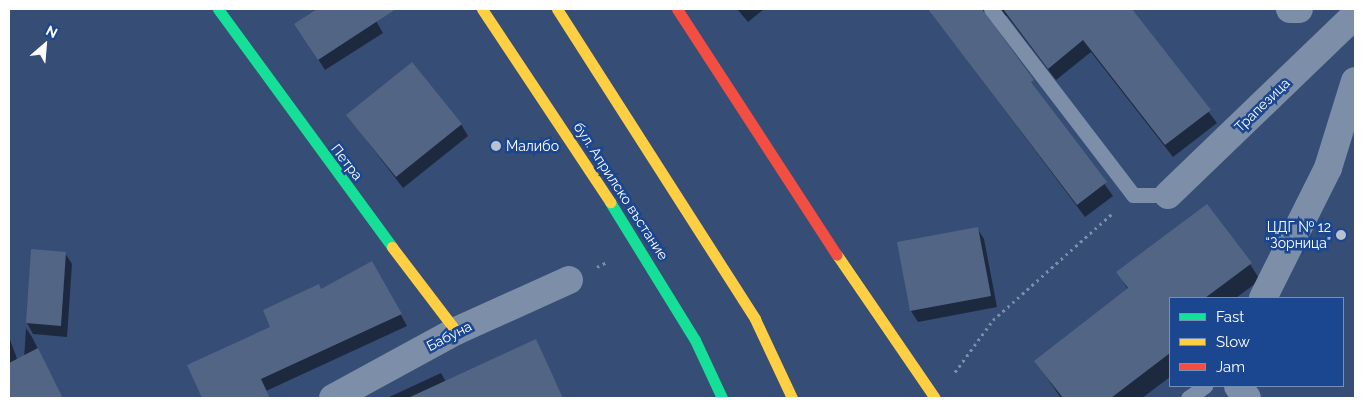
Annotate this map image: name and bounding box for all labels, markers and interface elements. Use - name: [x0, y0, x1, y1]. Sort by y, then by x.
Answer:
- north arrow: [20, 20, 70, 70]
- text: N: [43, 22, 60, 41]
- street label: Трапезица: [1231, 75, 1293, 135]
- street label: бул. Априлско въстание: [570, 119, 672, 263]
- place label: Малибо: [506, 138, 559, 154]
- marker: Малибо: [490, 140, 502, 152]
- street label: Петра: [328, 141, 366, 183]
- place label: ЦДГ № 12 “Зорница”: [1266, 219, 1331, 252]
- marker: ЦДГ № 12 “Зорница”: [1335, 229, 1347, 241]
- legend: [1169, 297, 1344, 387]
- text: Fast: [1216, 308, 1244, 326]
- street label: Бабуна: [424, 318, 474, 354]
- text: Slow: [1216, 333, 1250, 351]
- text: Jam: [1216, 358, 1245, 376]

